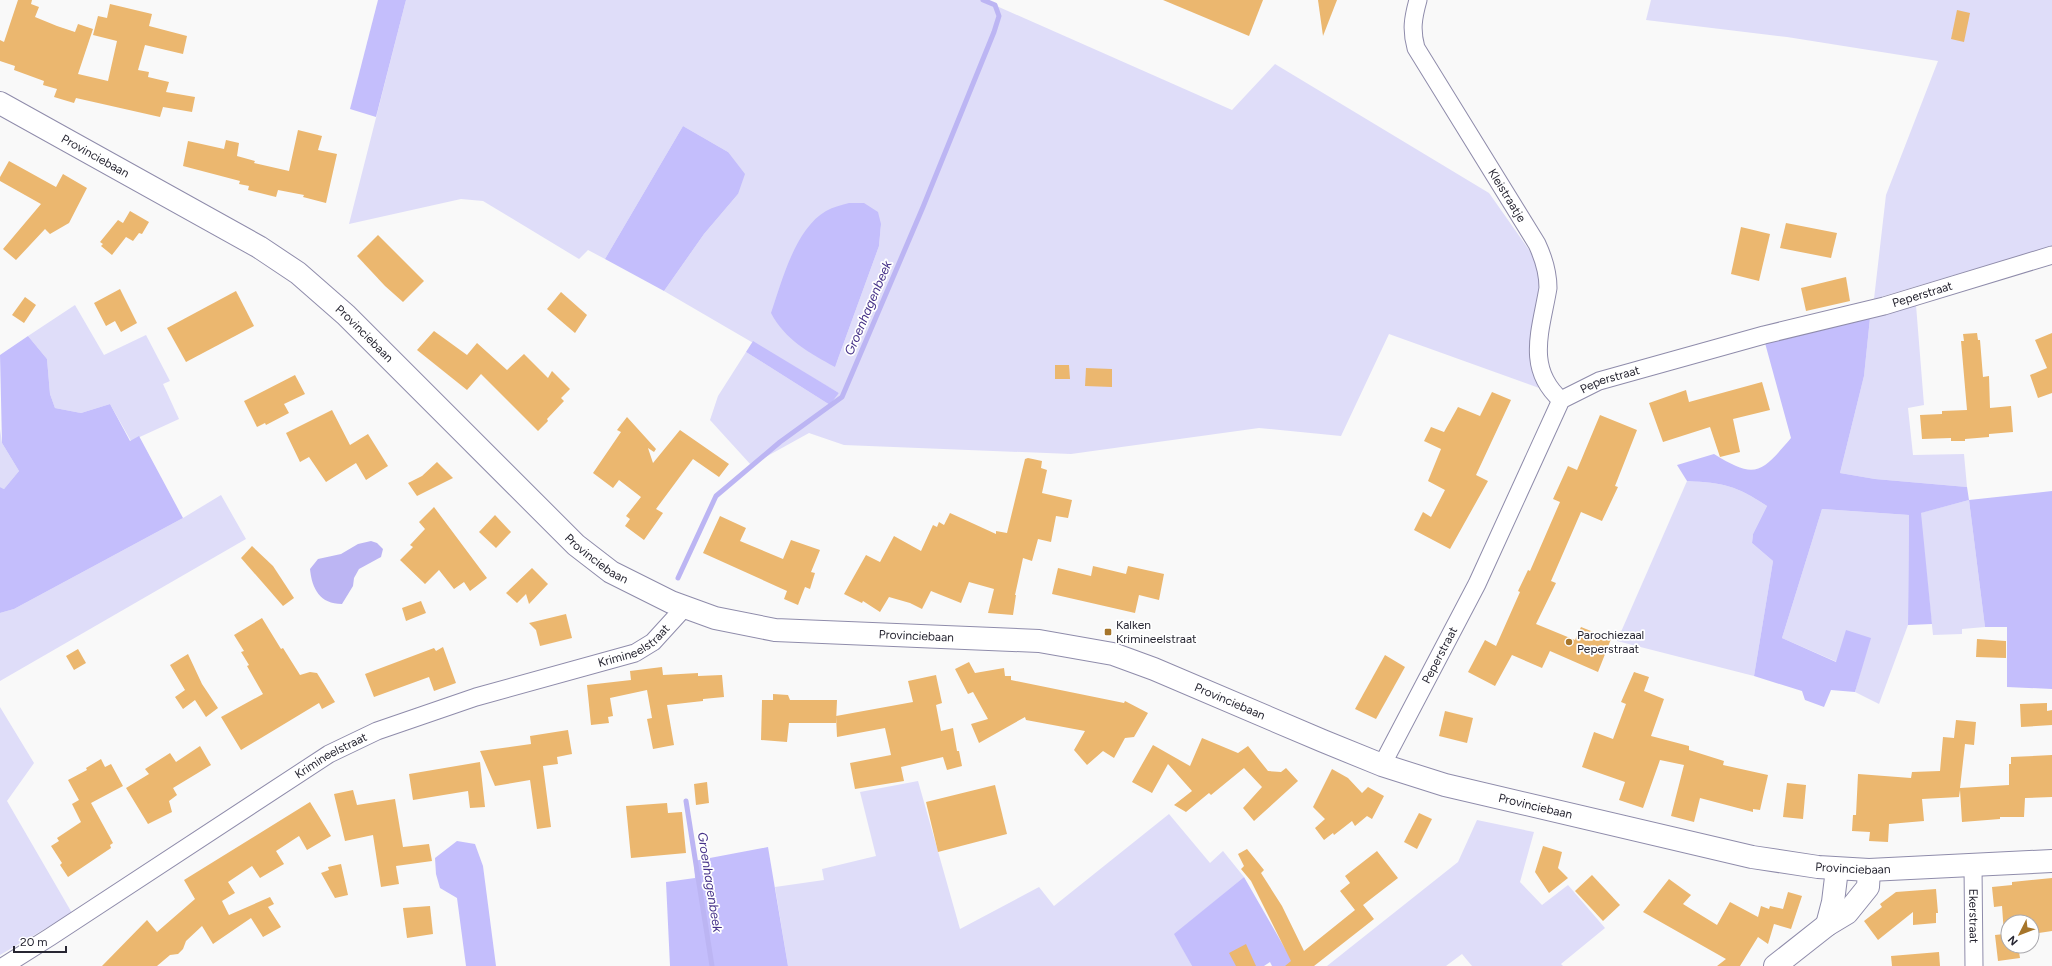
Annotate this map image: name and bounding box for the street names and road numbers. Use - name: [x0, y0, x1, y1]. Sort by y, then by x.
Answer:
- street label: Provinciebaan: [59, 132, 132, 181]
- street label: Kleistraatje: [1485, 166, 1529, 225]
- street label: Peperstraat: [1891, 279, 1955, 310]
- street label: Provinciebaan: [333, 302, 396, 365]
- street label: Peperstraat: [1578, 363, 1642, 396]
- street label: Provinciebaan: [562, 531, 631, 587]
- street label: Krimineelstraat: [596, 621, 673, 670]
- street label: Peperstraat: [1419, 624, 1460, 686]
- street label: Provinciebaan: [878, 627, 955, 644]
- street label: Provinciebaan: [1192, 680, 1268, 723]
- street label: Krimineelstraat: [292, 730, 370, 781]
- street label: Provinciebaan: [1497, 791, 1574, 822]
- street label: Provinciebaan: [1815, 860, 1891, 877]
- street label: Ekerstraat: [1966, 889, 1981, 944]

